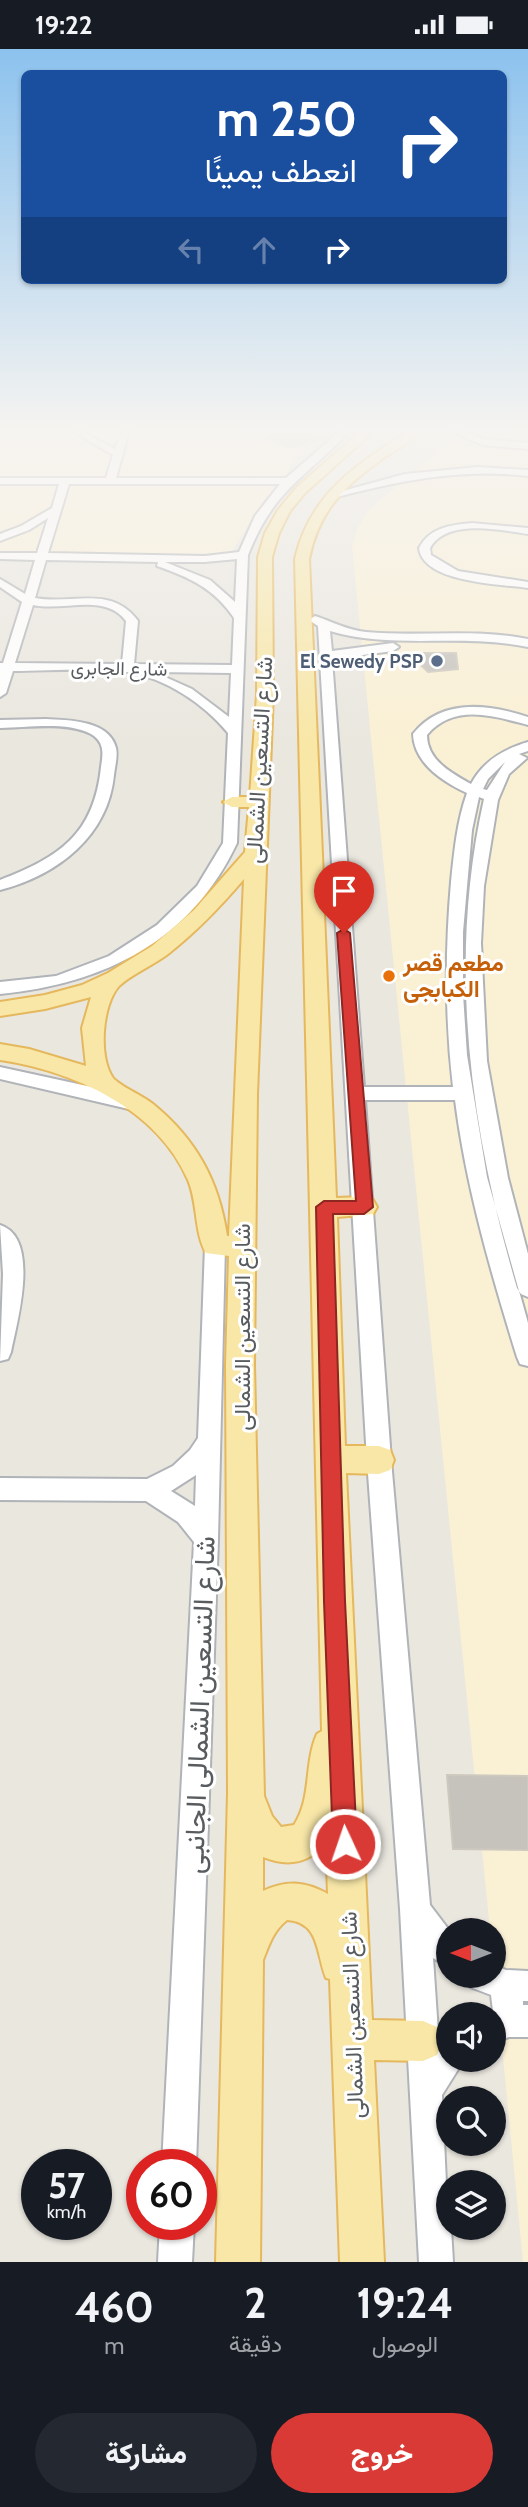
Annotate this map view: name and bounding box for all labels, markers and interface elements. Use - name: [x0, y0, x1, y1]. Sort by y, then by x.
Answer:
- text: 19:22: [35, 9, 93, 41]
- text: 250 m: [217, 89, 357, 148]
- icon: right: [381, 98, 472, 189]
- text: انعطف يمينًا: [205, 151, 357, 190]
- icon: left: [172, 231, 210, 269]
- icon: ahead: [245, 231, 283, 269]
- icon: right: [318, 231, 356, 269]
- place label: El Sewedy PSP: [300, 650, 423, 673]
- marker: El Sewedy PSP: [429, 653, 445, 669]
- street label: شارع الجابرى: [70, 656, 168, 682]
- street label: شارع التسعين الشمالى: [240, 656, 280, 864]
- pin: [314, 861, 374, 933]
- icon: arrive: [325, 872, 363, 910]
- place label: مطعم قصر الكبابجى: [402, 949, 504, 1003]
- marker: مطعم قصر الكبابجى: [381, 968, 397, 984]
- street label: شارع التسعين الشمالى: [228, 1223, 258, 1431]
- street label: شارع التسعين الشمالى الجانبى: [176, 1535, 224, 1875]
- position arrow: [308, 1807, 382, 1881]
- street label: شارع التسعين الشمالى: [334, 1911, 372, 2119]
- north arrow: [436, 1918, 506, 1988]
- map controls: [436, 1918, 506, 2240]
- button: sound: [436, 2002, 506, 2072]
- button: search: [436, 2086, 506, 2156]
- speed limit sign: 60: [126, 2149, 217, 2240]
- text: 57: [48, 2164, 85, 2207]
- button: layers: [436, 2170, 506, 2240]
- text: km/h: [47, 2201, 86, 2223]
- text: 2: [244, 2277, 266, 2329]
- text: 19:24: [357, 2277, 453, 2329]
- text: 460: [75, 2281, 154, 2333]
- text: دقيقة: [229, 2330, 282, 2358]
- text: الوصول: [372, 2330, 438, 2358]
- text: m: [104, 2332, 124, 2360]
- button: مشاركة: [35, 2413, 257, 2493]
- button: خروج: [271, 2413, 493, 2493]

